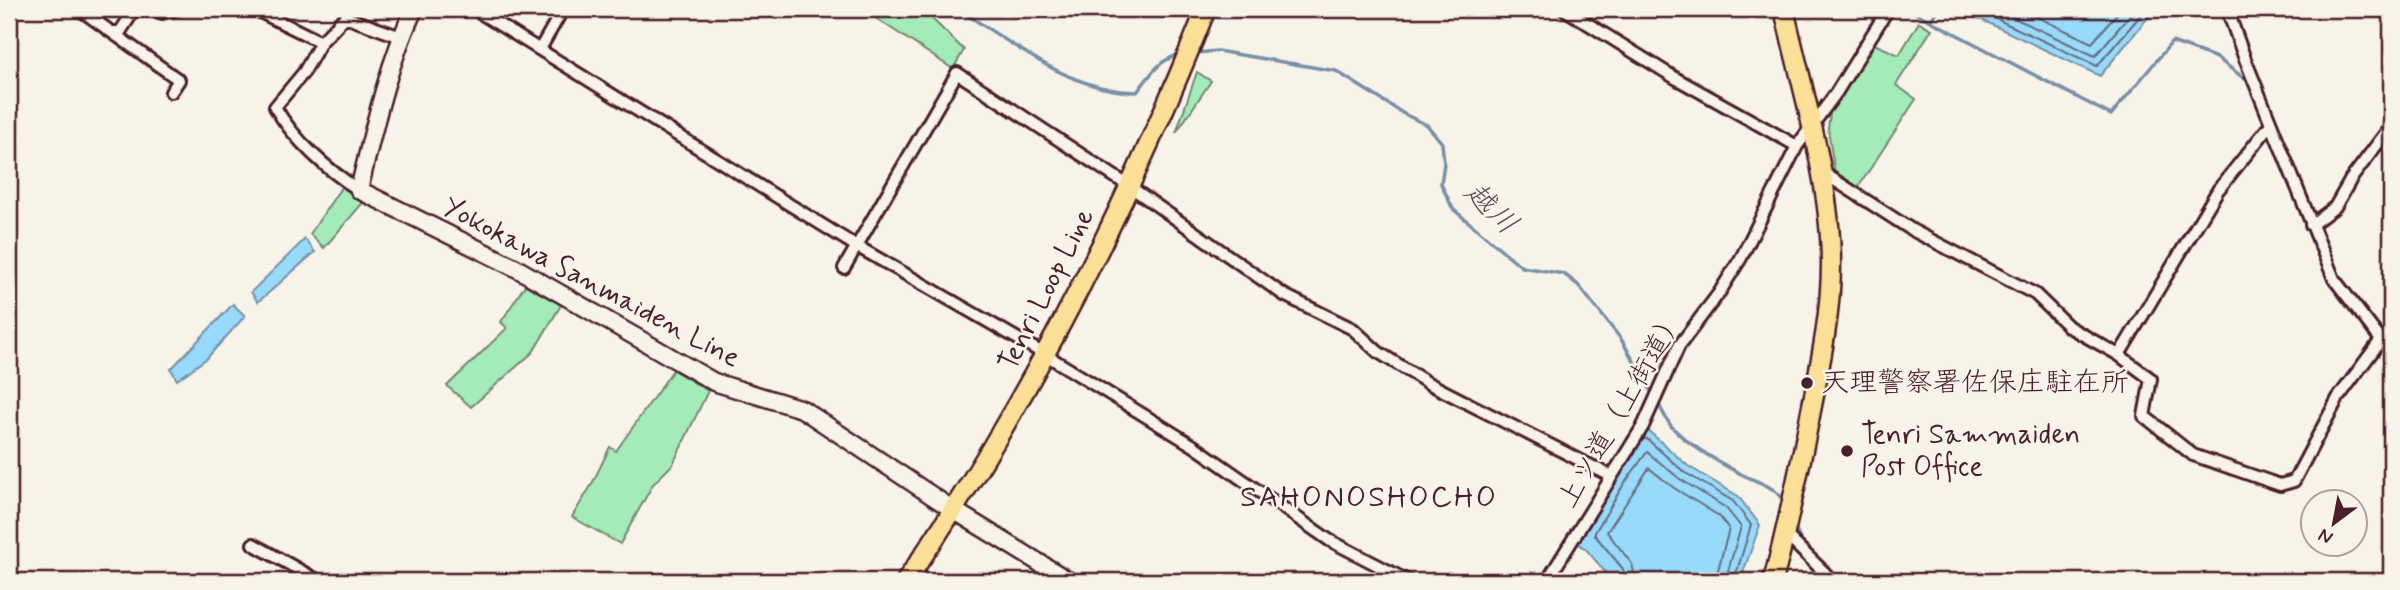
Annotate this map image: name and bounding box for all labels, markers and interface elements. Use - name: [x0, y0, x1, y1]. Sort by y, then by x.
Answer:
- water label: 越川: [1455, 173, 1526, 244]
- street label: Yokokawa Sanmaiden Line: [436, 189, 746, 377]
- street label: Tenri Loop Line: [990, 203, 1104, 377]
- street label: 上ツ道（上街道）: [1550, 303, 1694, 515]
- place label: 天理警察署佐保庄駐在所: [1821, 365, 2129, 402]
- marker: 天理警察署佐保庄駐在所: [1799, 375, 1815, 391]
- place label: Tenri Sammaiden Post Office: [1861, 417, 2080, 486]
- marker: Tenri Sammaiden Post Office: [1839, 443, 1855, 459]
- district label: SAHONOSHOCHO: [1240, 478, 1498, 517]
- north arrow: [2298, 489, 2368, 558]
- text: N: [2314, 522, 2338, 550]

